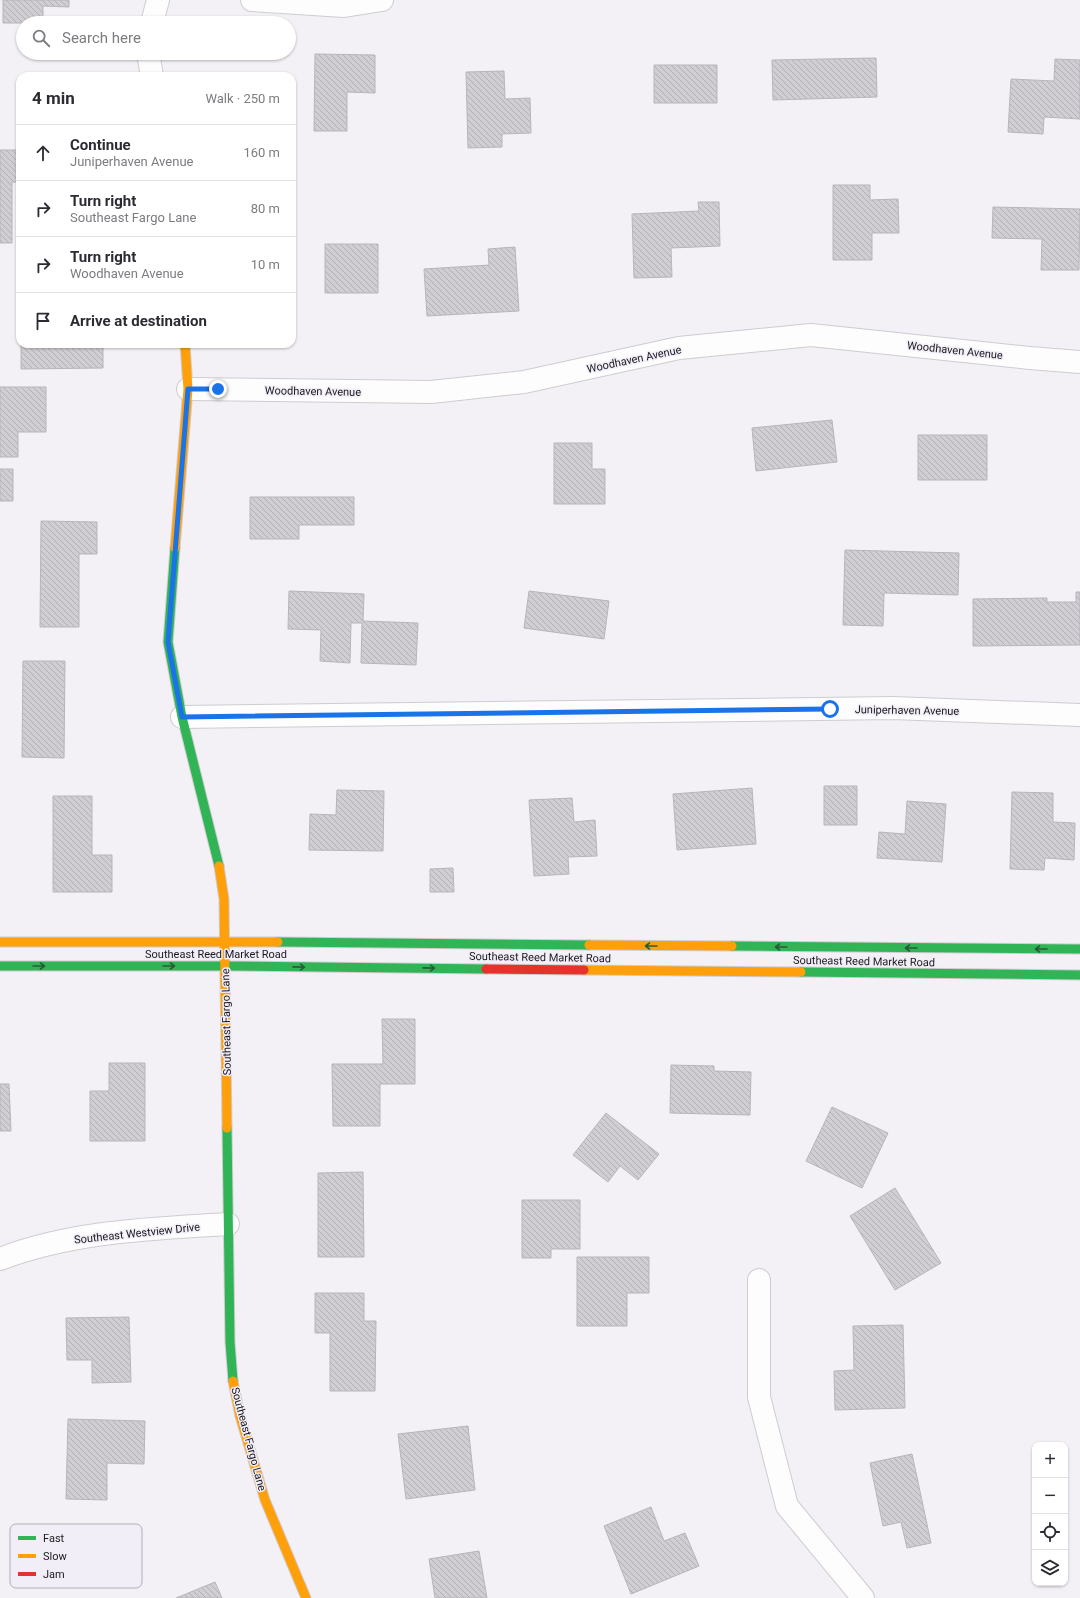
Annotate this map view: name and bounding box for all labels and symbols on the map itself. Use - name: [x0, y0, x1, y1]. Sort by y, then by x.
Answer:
- street label: Woodhaven Avenue: [906, 339, 1004, 362]
- street label: Woodhaven Avenue: [586, 343, 683, 376]
- route end: [209, 380, 227, 398]
- street label: Woodhaven Avenue: [265, 384, 361, 399]
- route start: [821, 700, 839, 718]
- street label: Juniperhaven Avenue: [855, 703, 959, 718]
- one-way arrow: [645, 942, 658, 950]
- one-way arrow: [775, 943, 788, 951]
- one-way arrow: [905, 944, 918, 952]
- one-way arrow: [1035, 945, 1048, 953]
- street label: Southeast Reed Market Road: [145, 948, 287, 961]
- street label: Southeast Reed Market Road: [469, 950, 611, 965]
- street label: Southeast Reed Market Road: [793, 954, 935, 969]
- one-way arrow: [32, 962, 45, 970]
- one-way arrow: [162, 962, 175, 970]
- one-way arrow: [292, 963, 305, 971]
- one-way arrow: [422, 964, 435, 972]
- street label: Southeast Fargo Lane: [219, 968, 234, 1076]
- street label: Southeast Westview Drive: [73, 1220, 201, 1247]
- street label: Southeast Fargo Lane: [228, 1386, 269, 1493]
- legend: [10, 1524, 142, 1588]
- text: Fast: [43, 1532, 65, 1545]
- text: Slow: [43, 1550, 67, 1563]
- text: Jam: [43, 1568, 65, 1581]

